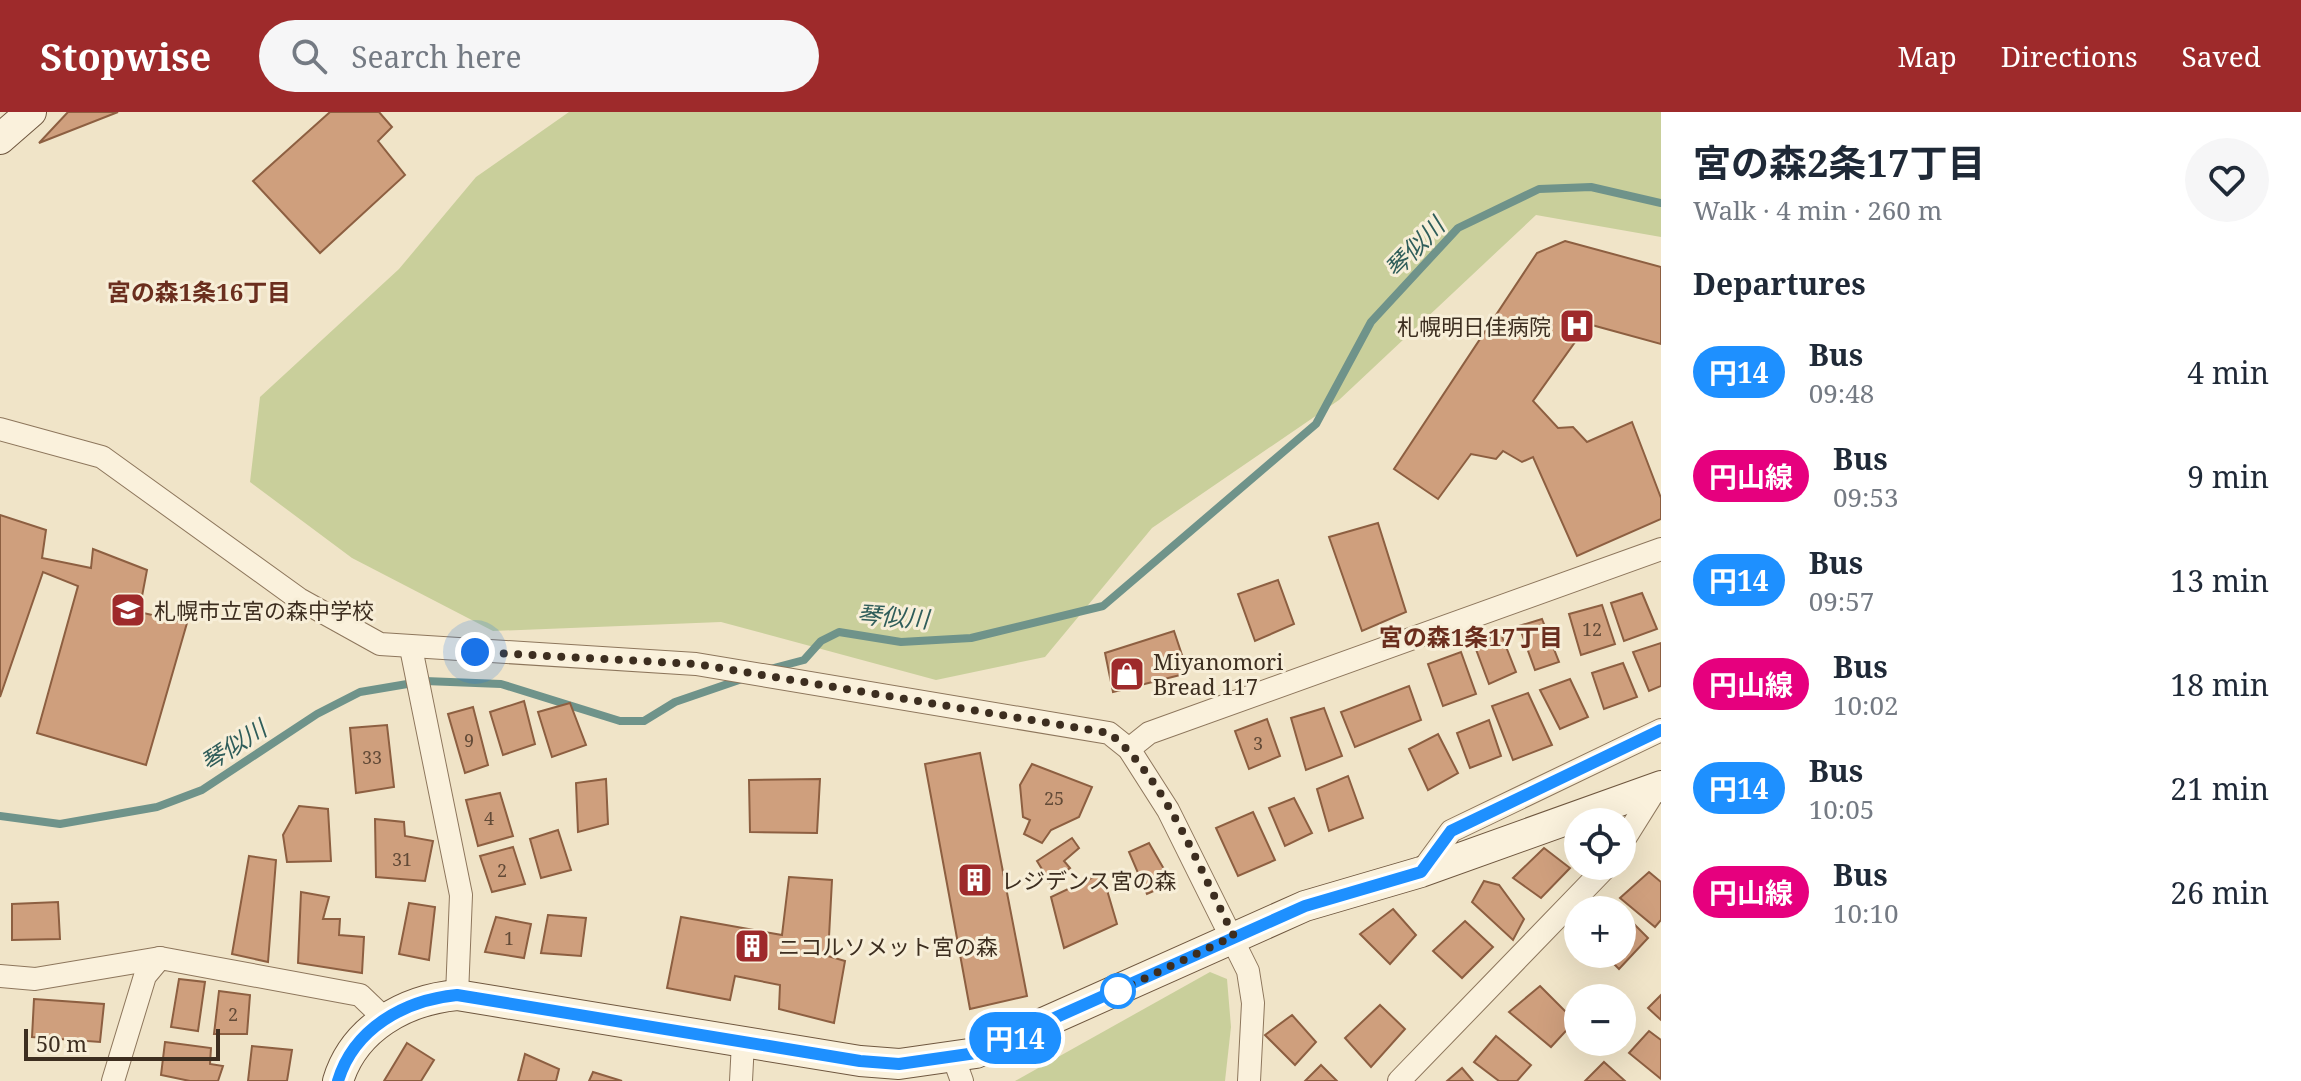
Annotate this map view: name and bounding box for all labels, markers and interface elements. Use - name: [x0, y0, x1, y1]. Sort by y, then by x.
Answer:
- search box: [259, 20, 819, 92]
- text: Stopwise: [40, 30, 211, 82]
- icon: search: [287, 34, 331, 78]
- text: Search here: [351, 36, 521, 77]
- text: Map: [1897, 37, 1957, 75]
- text: Directions: [2001, 37, 2138, 75]
- text: Saved: [2182, 37, 2261, 75]
- text: 宮の森2条17丁目: [1693, 136, 1985, 188]
- button: heart: [2185, 138, 2269, 222]
- text: Walk · 4 min · 260 m: [1693, 192, 1942, 228]
- water label: 琴似川: [1377, 207, 1453, 284]
- text: Departures: [1693, 263, 1866, 304]
- district label: 宮の森1条16丁目: [107, 275, 291, 308]
- hospital icon: 札幌明日佳病院: [1558, 307, 1596, 345]
- place label: 札幌明日佳病院: [1397, 311, 1551, 341]
- text: Bus: [1809, 334, 1863, 375]
- text: 4 min: [2187, 352, 2269, 393]
- text: 円14: [1709, 353, 1769, 391]
- text: 09:48: [1809, 375, 1874, 411]
- text: Bus: [1833, 438, 1888, 479]
- text: 9 min: [2187, 456, 2269, 497]
- text: 円山線: [1709, 457, 1793, 495]
- text: 09:53: [1833, 479, 1899, 515]
- text: Bus: [1809, 542, 1863, 583]
- text: 13 min: [2170, 560, 2269, 601]
- text: 円14: [1709, 561, 1769, 599]
- text: 09:57: [1809, 583, 1874, 619]
- school or university icon: 札幌市立宮の森中学校: [109, 591, 147, 629]
- place label: 札幌市立宮の森中学校: [154, 595, 374, 625]
- water label: 琴似川: [856, 597, 933, 635]
- house number: 12: [1582, 617, 1602, 641]
- district label: 宮の森1条17丁目: [1379, 620, 1563, 653]
- your location: [455, 632, 495, 672]
- place label: Miyanomori Bread 117: [1153, 646, 1283, 701]
- text: Bus: [1833, 646, 1888, 687]
- shop icon: Miyanomori Bread 117: [1108, 655, 1146, 693]
- text: 18 min: [2170, 664, 2269, 705]
- text: 円山線: [1709, 665, 1793, 703]
- text: 10:02: [1833, 687, 1899, 723]
- water label: 琴似川: [194, 710, 275, 778]
- house number: 9: [464, 728, 474, 752]
- house number: 3: [1253, 731, 1263, 755]
- house number: 33: [362, 745, 382, 769]
- text: Bus: [1809, 750, 1863, 791]
- text: 21 min: [2170, 768, 2269, 809]
- text: 円14: [1709, 769, 1769, 807]
- house number: 25: [1044, 786, 1064, 810]
- text: 10:05: [1809, 791, 1874, 827]
- house number: 4: [484, 806, 494, 830]
- map controls: [1564, 808, 1636, 1056]
- button: locate: [1564, 808, 1636, 880]
- house number: 31: [392, 847, 412, 871]
- text: Bus: [1833, 854, 1888, 895]
- house number: 2: [497, 858, 507, 882]
- building icon: レジデンス宮の森: [956, 861, 994, 899]
- place label: レジデンス宮の森: [1001, 865, 1177, 895]
- text: 26 min: [2170, 872, 2269, 913]
- text: 円山線: [1709, 873, 1793, 911]
- text: 10:10: [1833, 895, 1899, 931]
- button: +: [1564, 896, 1636, 968]
- house number: 1: [504, 926, 514, 950]
- building icon: ニコルソメット宮の森: [733, 927, 771, 965]
- place label: ニコルソメット宮の森: [778, 931, 998, 961]
- unlabelled marker: [1101, 974, 1135, 1008]
- button: −: [1564, 984, 1636, 1056]
- house number: 2: [228, 1002, 238, 1026]
- line badge: 円14: [969, 1012, 1061, 1064]
- text: 円14: [985, 1019, 1045, 1057]
- scale bar: [24, 1025, 220, 1061]
- text: 50 m: [36, 1028, 87, 1058]

